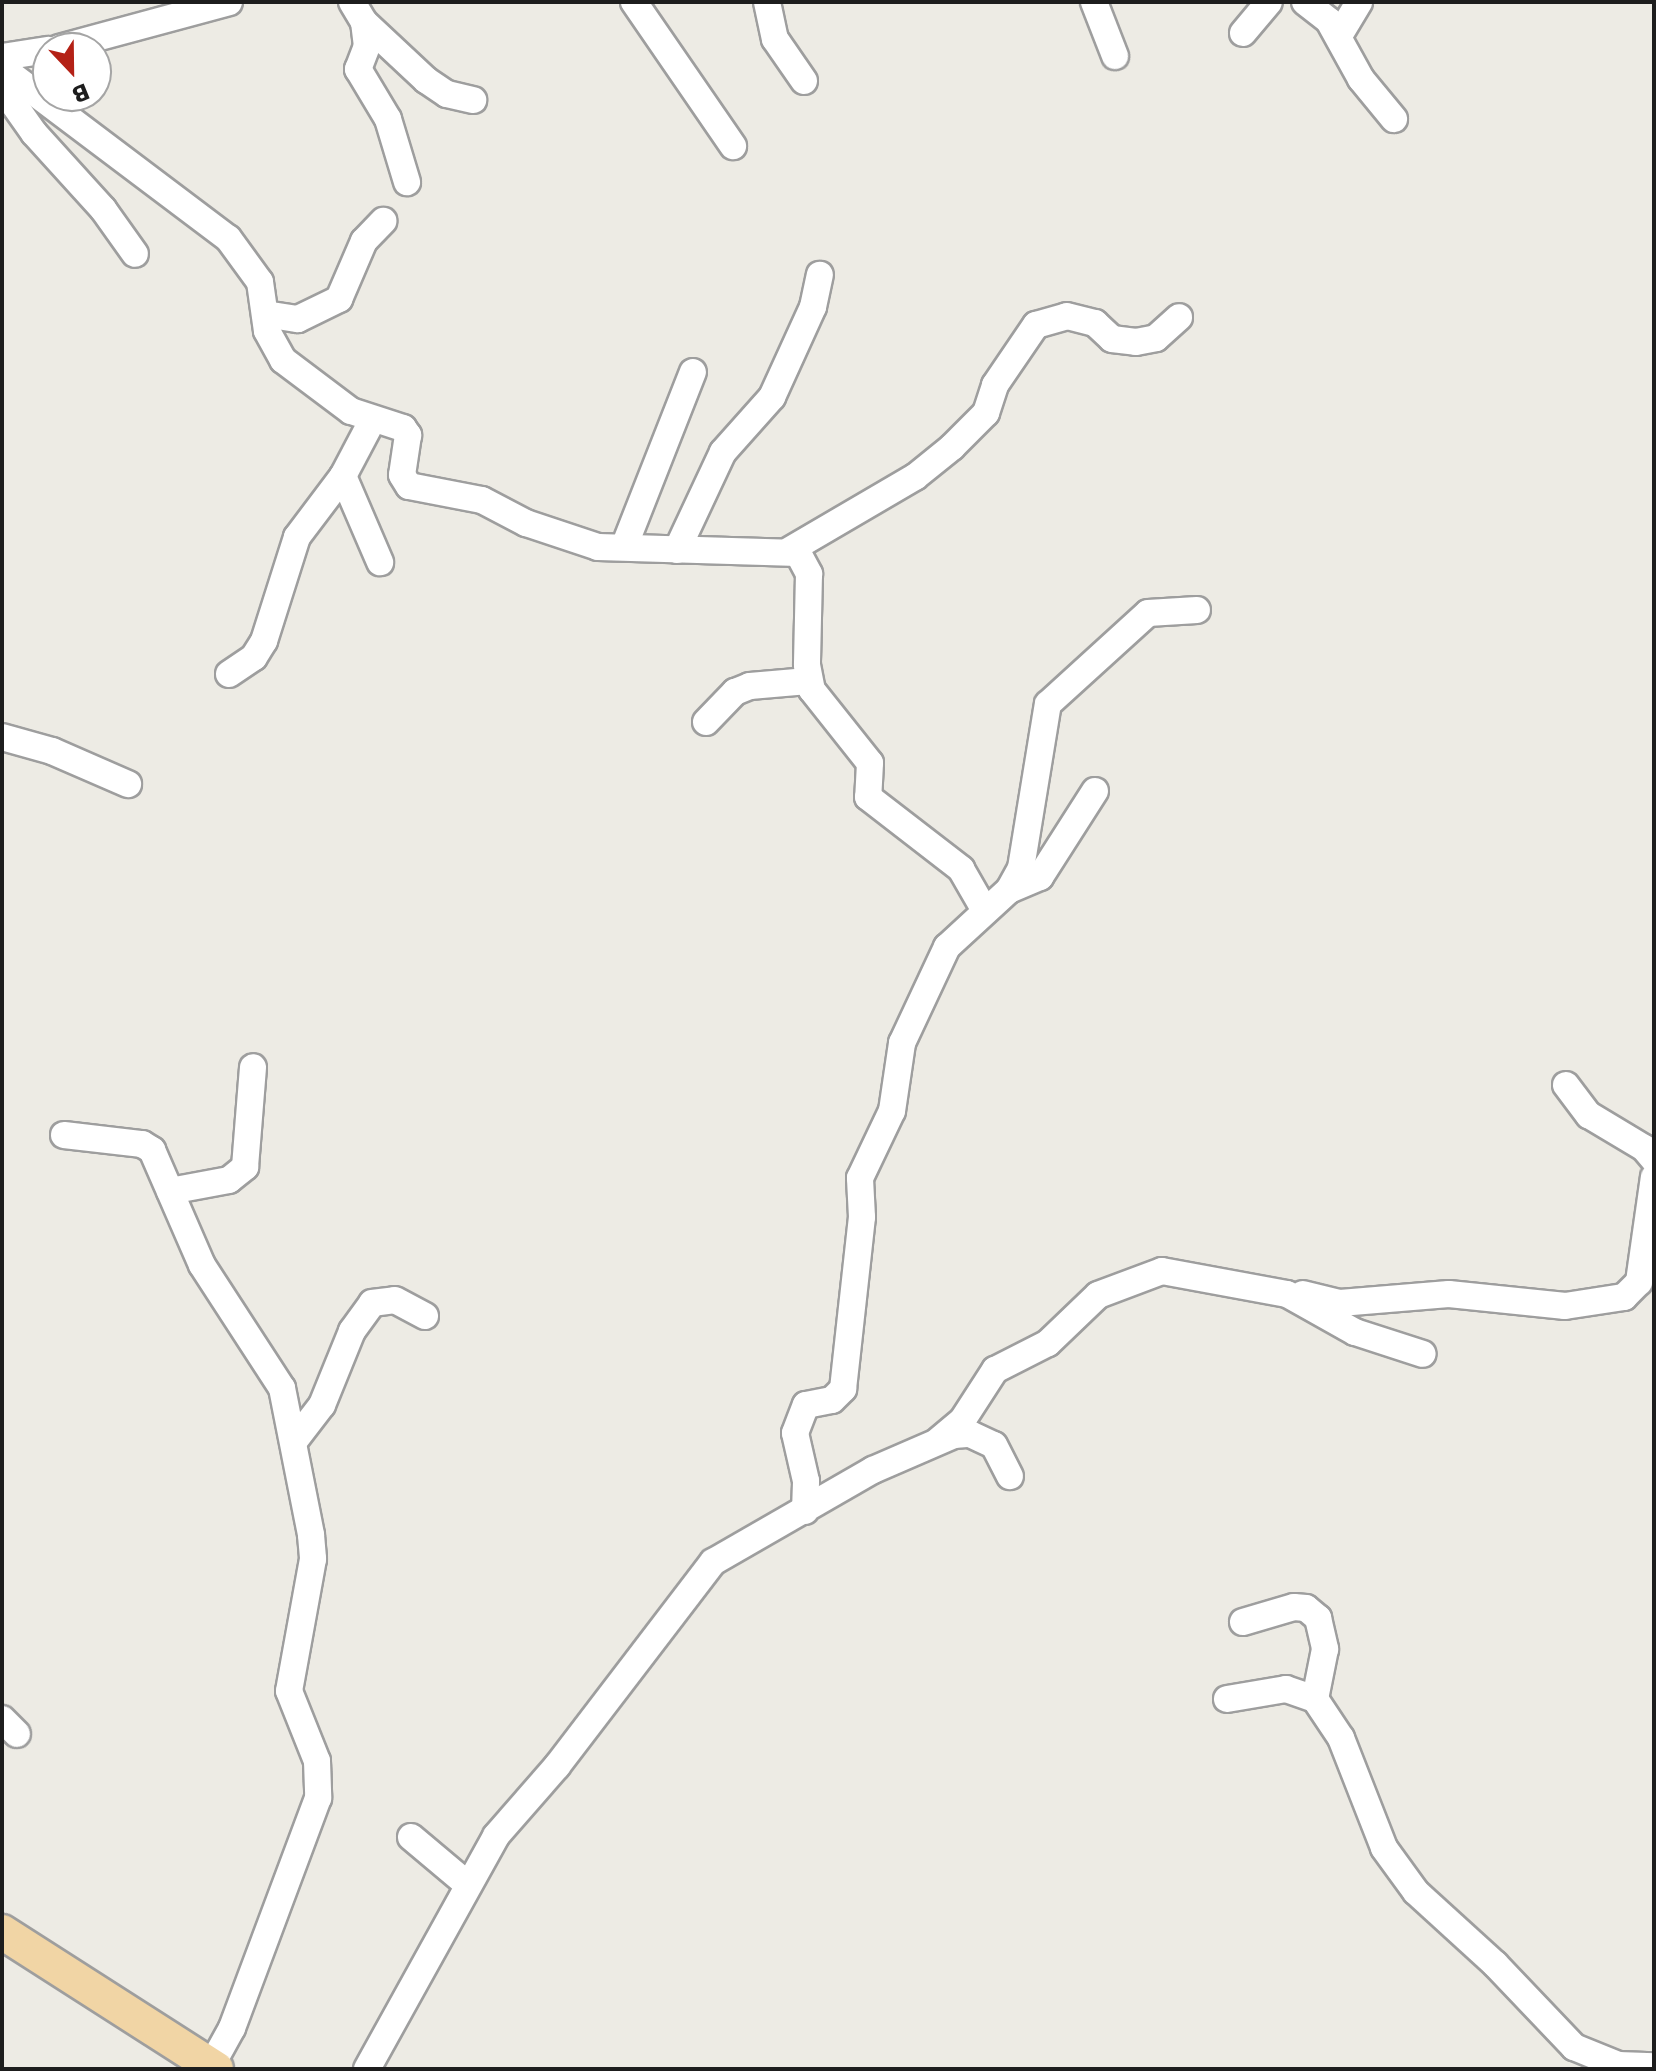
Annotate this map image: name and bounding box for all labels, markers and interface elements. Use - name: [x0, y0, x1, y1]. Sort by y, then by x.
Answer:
- north arrow: [32, 32, 112, 112]
- text: B: [68, 78, 93, 108]

